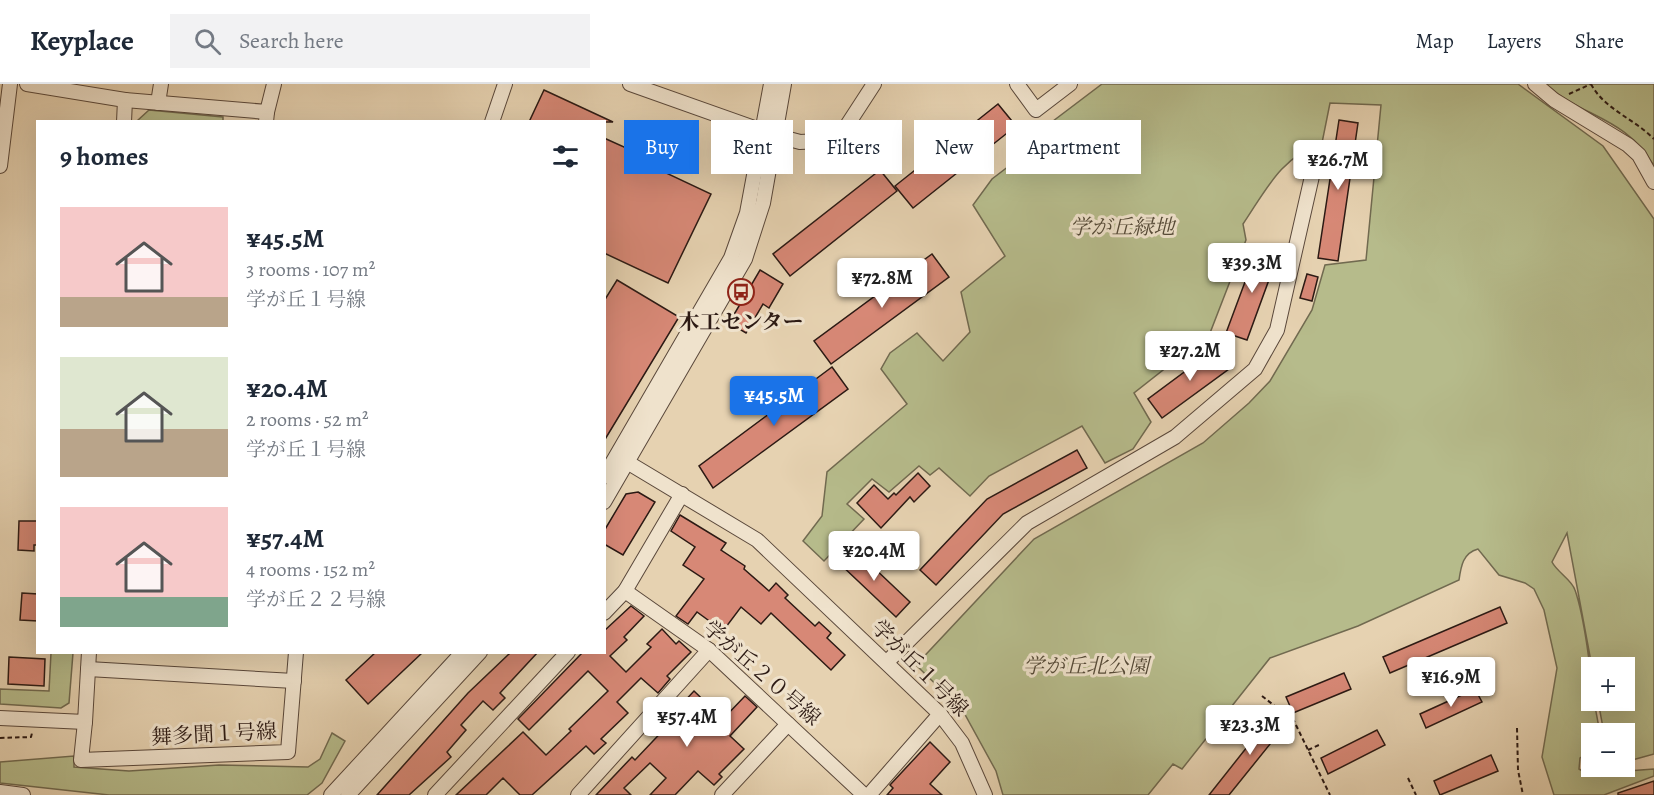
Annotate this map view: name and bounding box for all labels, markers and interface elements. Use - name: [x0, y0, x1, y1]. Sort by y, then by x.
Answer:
- search box: [170, 14, 590, 68]
- text: Keyplace: [30, 22, 134, 60]
- icon: search: [191, 25, 224, 58]
- text: Search here: [239, 26, 344, 56]
- text: Map: [1415, 27, 1454, 55]
- text: Layers: [1487, 27, 1542, 55]
- text: Share: [1575, 27, 1624, 55]
- chip: Buy: [624, 120, 699, 174]
- chip: Rent: [711, 120, 793, 174]
- chip: Filters: [805, 120, 902, 174]
- chip: New: [914, 120, 994, 174]
- chip: Apartment: [1006, 120, 1141, 174]
- text: 9 homes: [60, 139, 149, 174]
- icon: filters: [549, 140, 582, 173]
- pin: ¥26.7M: [1289, 140, 1387, 191]
- text: ¥26.7M: [1307, 146, 1369, 173]
- park label: 学が丘緑地: [1070, 213, 1176, 241]
- text: ¥45.5M: [246, 221, 324, 256]
- icon: home: [108, 231, 180, 303]
- pin: ¥39.3M: [1203, 243, 1301, 294]
- text: ¥39.3M: [1222, 249, 1282, 276]
- text: 3 rooms · 107 m²: [246, 256, 375, 283]
- pin: ¥72.8M: [833, 258, 931, 309]
- text: ¥72.8M: [851, 264, 913, 291]
- bus stop icon: 木工センター: [726, 277, 756, 307]
- text: 学が丘１号線: [246, 286, 366, 313]
- place label: 木工センター: [678, 308, 804, 336]
- pin: ¥27.2M: [1141, 331, 1239, 382]
- text: ¥27.2M: [1159, 337, 1221, 364]
- text: ¥20.4M: [246, 371, 328, 406]
- pin: ¥45.5M: [725, 376, 823, 427]
- icon: home: [108, 381, 180, 453]
- text: ¥45.5M: [744, 382, 804, 409]
- text: 2 rooms · 52 m²: [246, 406, 369, 433]
- text: 学が丘１号線: [246, 436, 366, 463]
- text: ¥57.4M: [246, 521, 324, 556]
- icon: home: [108, 531, 180, 603]
- pin: ¥20.4M: [825, 531, 923, 582]
- text: ¥20.4M: [843, 537, 905, 564]
- text: 4 rooms · 152 m²: [246, 556, 375, 583]
- text: 学が丘２２号線: [246, 586, 386, 613]
- street label: 学が丘２０号線: [697, 614, 827, 732]
- street label: 学が丘１号線: [866, 614, 974, 722]
- park label: 学が丘北公園: [1023, 652, 1152, 680]
- pin: ¥16.9M: [1402, 657, 1500, 708]
- map controls: [1581, 657, 1635, 777]
- button: +: [1581, 657, 1635, 711]
- text: ¥16.9M: [1421, 663, 1481, 690]
- pin: ¥57.4M: [638, 697, 736, 748]
- text: ¥57.4M: [657, 703, 717, 730]
- pin: ¥23.3M: [1201, 705, 1299, 756]
- text: ¥23.3M: [1220, 711, 1280, 738]
- street label: 舞多聞１号線: [150, 717, 278, 751]
- button: −: [1581, 723, 1635, 777]

